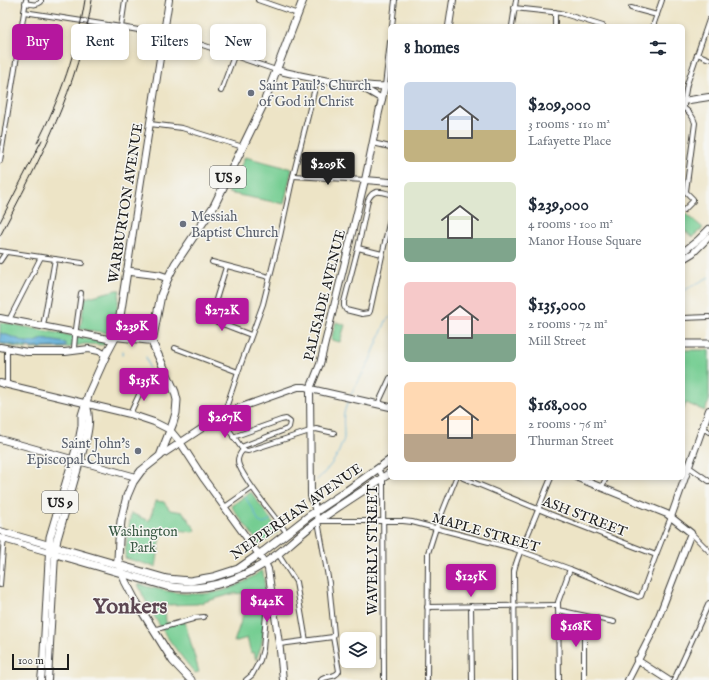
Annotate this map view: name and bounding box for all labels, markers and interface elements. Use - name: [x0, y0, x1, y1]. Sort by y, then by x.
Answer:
- chip: Buy: [12, 24, 63, 60]
- chip: Rent: [71, 24, 129, 60]
- chip: Filters: [137, 24, 202, 60]
- chip: New: [210, 24, 266, 60]
- icon: filters: [647, 37, 669, 59]
- text: 8 homes: [404, 38, 459, 59]
- place label: Saint Paul's Church of God in Christ: [259, 77, 372, 111]
- marker: Saint Paul's Church of God in Christ: [246, 88, 256, 98]
- text: $209,000: [528, 95, 591, 116]
- icon: home: [436, 98, 484, 146]
- text: 3 rooms · 110 m²: [528, 116, 610, 133]
- street label: WARBURTON AVENUE: [104, 121, 148, 285]
- text: Lafayette Place: [528, 133, 611, 150]
- pin: $209K: [300, 152, 356, 186]
- text: $209K: [311, 156, 345, 173]
- road number: US 9: [210, 166, 246, 188]
- text: $239,000: [528, 195, 589, 216]
- icon: home: [436, 198, 484, 246]
- place label: Messiah Baptist Church: [191, 208, 279, 242]
- text: 4 rooms · 100 m²: [528, 216, 613, 233]
- marker: Messiah Baptist Church: [178, 219, 188, 229]
- street label: PALISADE AVENUE: [300, 227, 350, 363]
- text: Manor House Square: [528, 233, 642, 250]
- text: $135,000: [528, 295, 586, 316]
- pin: $272K: [194, 298, 250, 332]
- icon: home: [436, 298, 484, 346]
- text: $272K: [205, 302, 239, 319]
- pin: $239K: [104, 314, 160, 348]
- text: 2 rooms · 72 m²: [528, 316, 608, 333]
- text: $239K: [115, 318, 149, 335]
- text: Mill Street: [528, 333, 586, 350]
- pin: $135K: [116, 368, 172, 402]
- text: $135K: [128, 372, 160, 389]
- text: $168,000: [528, 395, 587, 416]
- icon: home: [436, 398, 484, 446]
- pin: $267K: [197, 405, 253, 439]
- text: $267K: [208, 409, 242, 426]
- text: 2 rooms · 76 m²: [528, 416, 607, 433]
- text: Thurman Street: [528, 433, 614, 450]
- place label: Saint John's Episcopal Church: [27, 435, 131, 469]
- marker: Saint John's Episcopal Church: [133, 446, 143, 456]
- street label: NEPPERHAN AVENUE: [227, 459, 366, 564]
- street label: WAVERLY STREET: [364, 484, 382, 615]
- road number: US 9: [42, 491, 78, 513]
- street label: ASH STREET: [539, 492, 630, 542]
- street label: MAPLE STREET: [430, 509, 542, 557]
- park label: Washington Park: [108, 523, 178, 557]
- pin: $125K: [443, 564, 499, 598]
- text: $125K: [455, 568, 487, 585]
- pin: $142K: [239, 589, 295, 623]
- district label: Yonkers: [93, 593, 168, 621]
- text: $142K: [250, 593, 284, 610]
- pin: $168K: [548, 614, 604, 648]
- text: $168K: [560, 618, 592, 635]
- map controls: [340, 632, 376, 668]
- button: layers: [340, 632, 376, 668]
- scale bar: [12, 652, 69, 671]
- text: 100 m: [18, 654, 44, 668]

